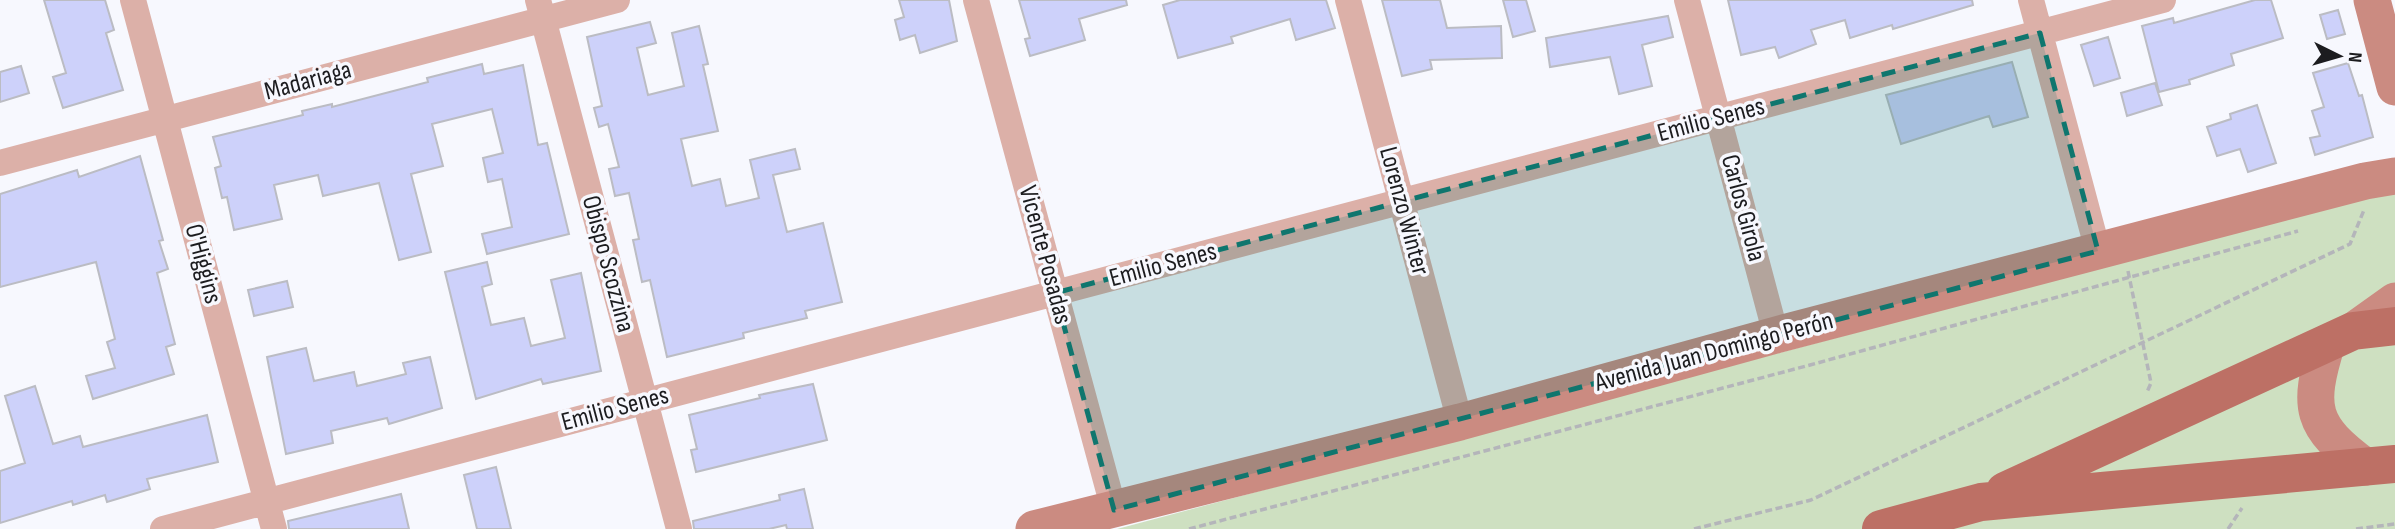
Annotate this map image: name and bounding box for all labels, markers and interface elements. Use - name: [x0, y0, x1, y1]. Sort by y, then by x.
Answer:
- north arrow: [2304, 21, 2374, 91]
- text: N: [2343, 51, 2366, 63]
- street label: Madariaga: [261, 55, 355, 107]
- street label: Emilio Senes: [1654, 91, 1768, 149]
- street label: Lorenzo Winter: [1372, 144, 1436, 279]
- street label: Carlos Girola: [1714, 151, 1772, 265]
- street label: Vicente Posadas: [1012, 182, 1078, 328]
- street label: Obispo Scozzina: [575, 192, 641, 336]
- street label: O'Higgins: [178, 221, 228, 307]
- street label: Emilio Senes: [1106, 236, 1220, 294]
- street label: Avenida Juan Domingo Perón: [1591, 305, 1837, 399]
- street label: Emilio Senes: [558, 380, 672, 438]

